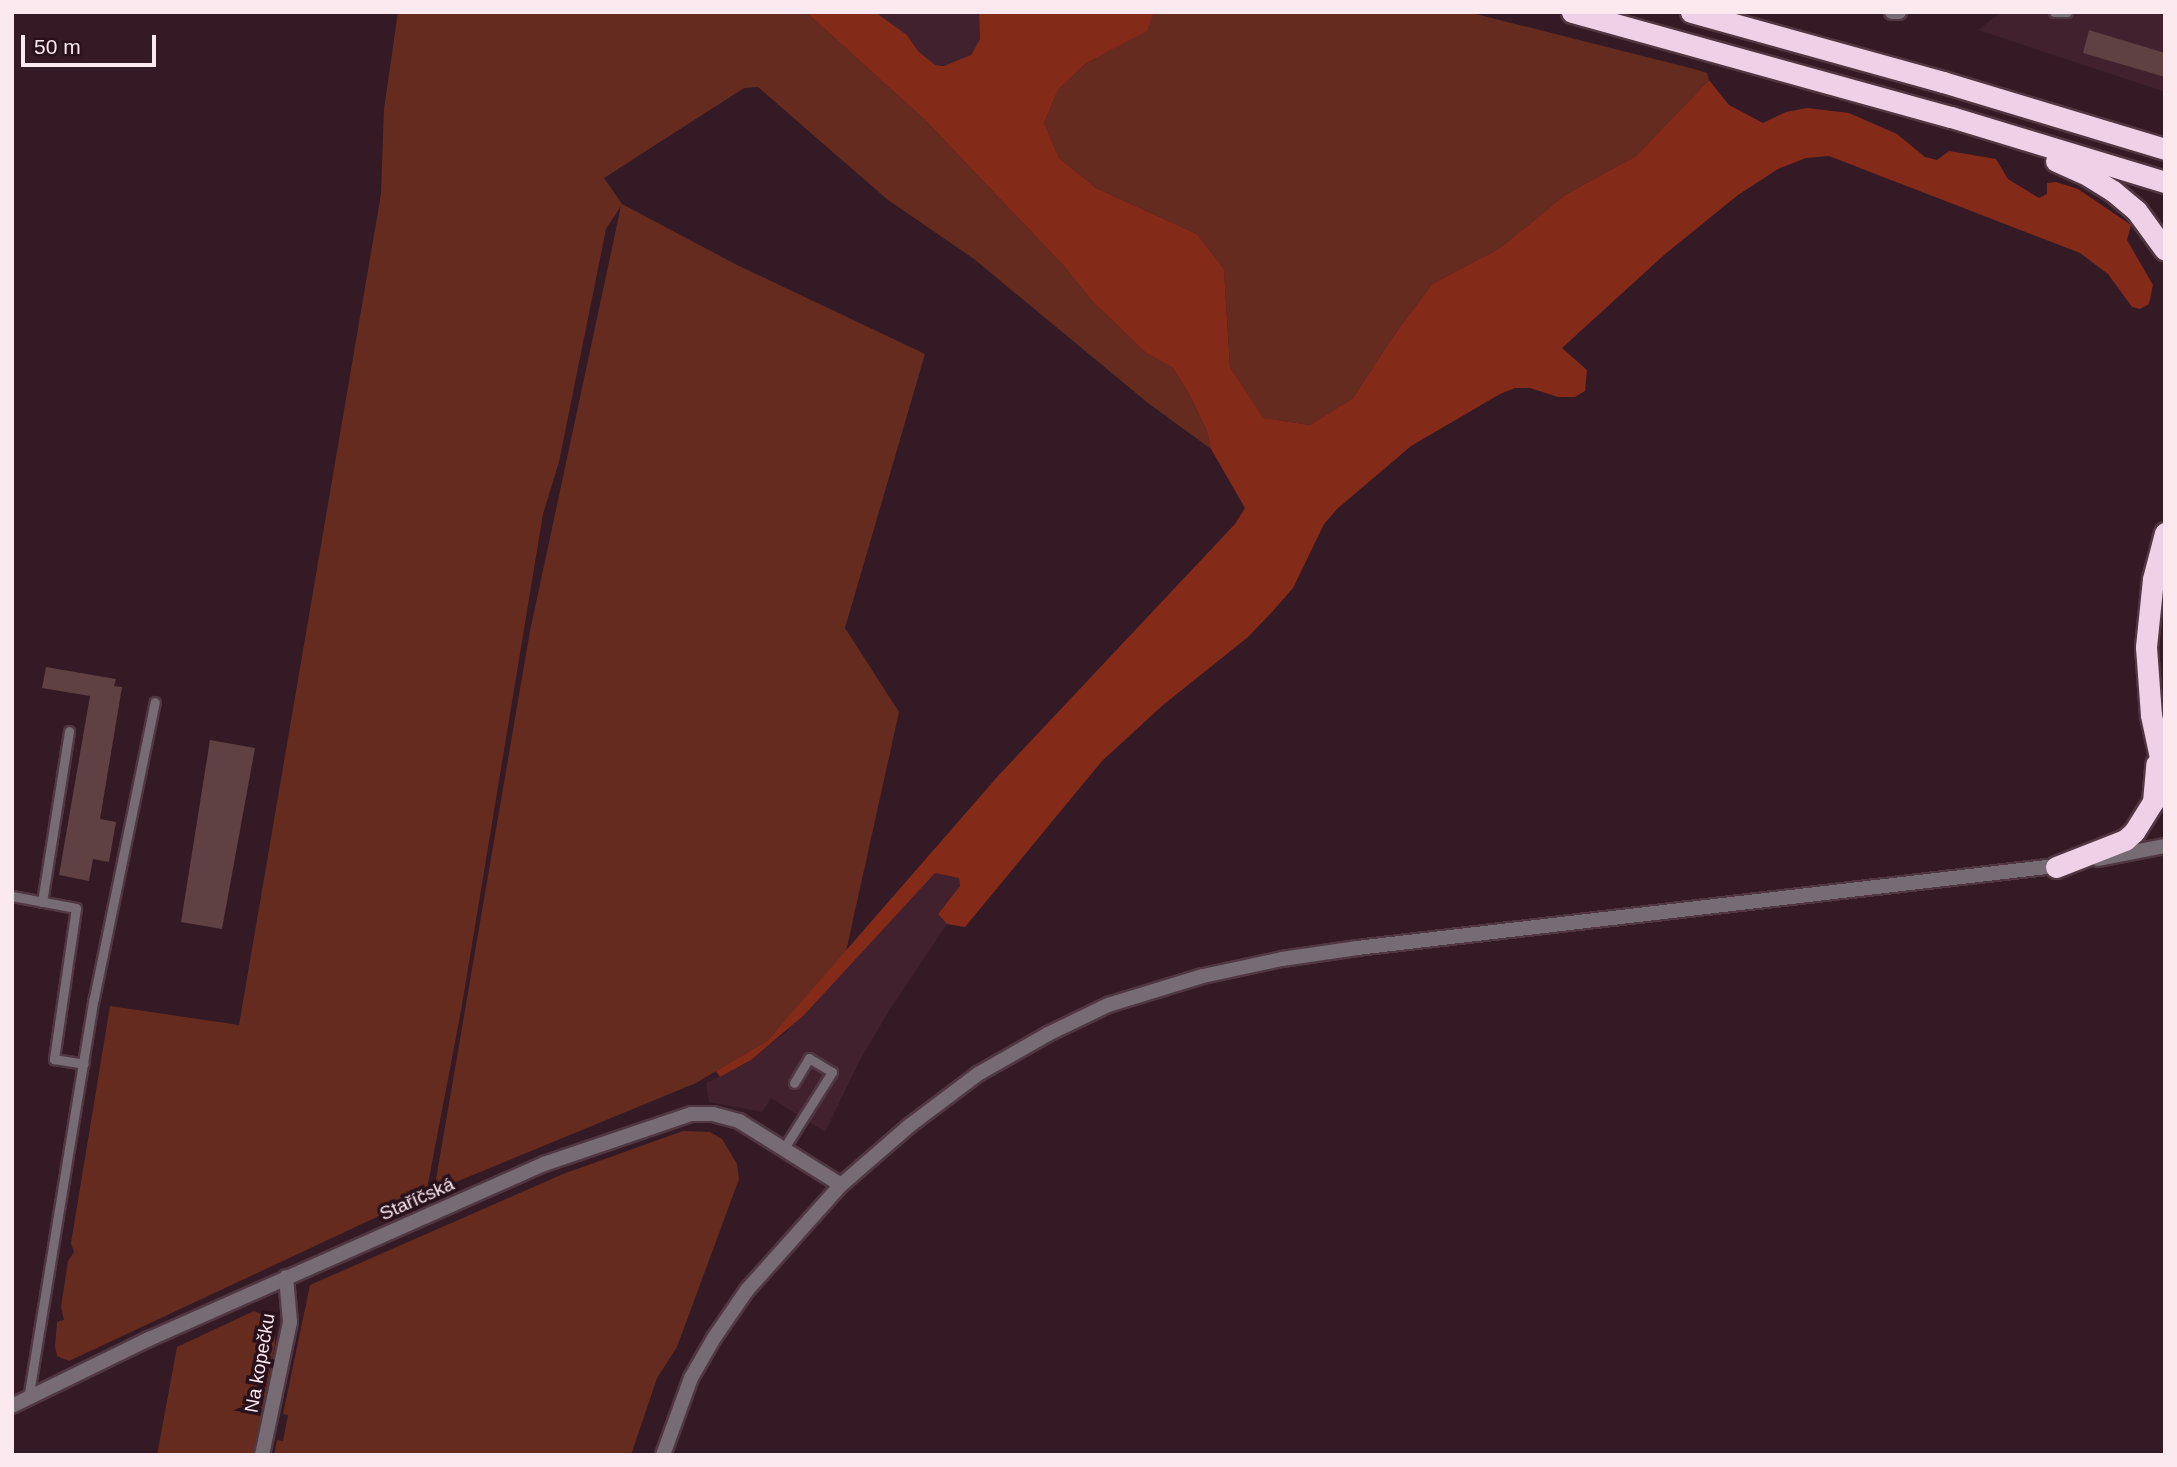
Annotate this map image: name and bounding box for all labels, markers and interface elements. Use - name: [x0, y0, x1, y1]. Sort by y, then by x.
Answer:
- scale bar: [24, 21, 159, 65]
- text: 50 m: [34, 35, 81, 58]
- street label: Staříčská: [376, 1172, 458, 1226]
- street label: Na kopečku: [240, 1312, 280, 1414]

